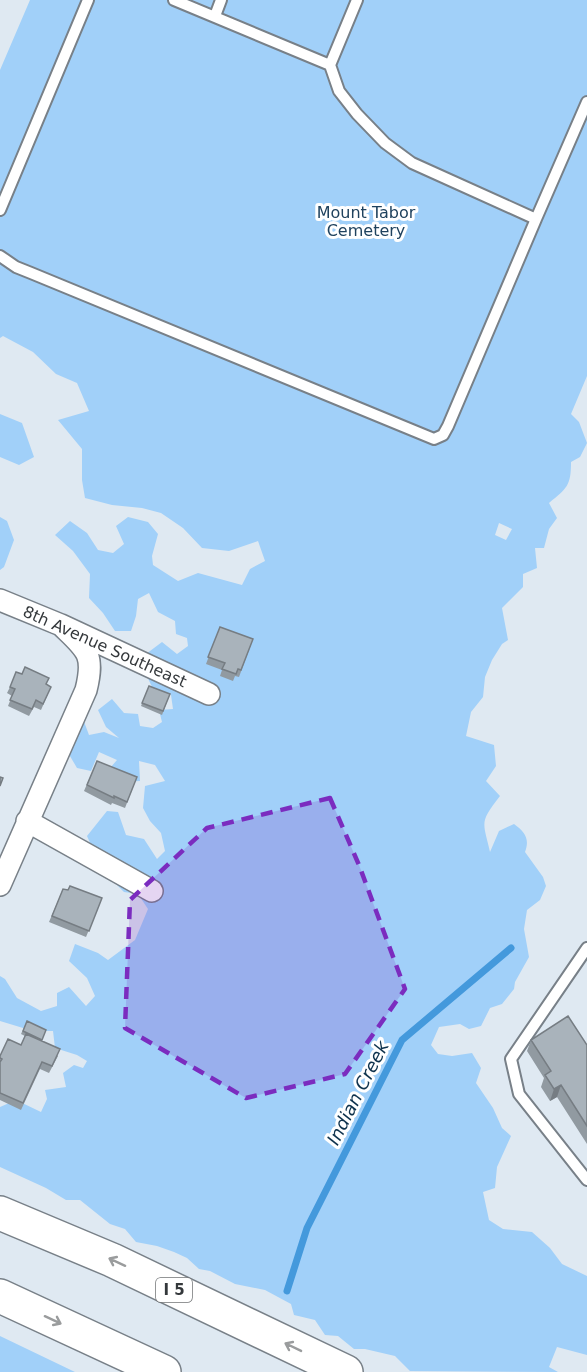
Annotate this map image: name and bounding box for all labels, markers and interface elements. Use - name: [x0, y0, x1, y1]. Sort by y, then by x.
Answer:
- park label: Mount Tabor Cemetery: [317, 203, 416, 240]
- street label: 8th Avenue Southeast: [20, 602, 189, 691]
- water label: Indian Creek: [322, 1036, 393, 1148]
- one-way arrow: [109, 1256, 127, 1268]
- road number: I 5: [156, 1278, 192, 1302]
- one-way arrow: [44, 1314, 62, 1326]
- one-way arrow: [285, 1340, 303, 1352]

